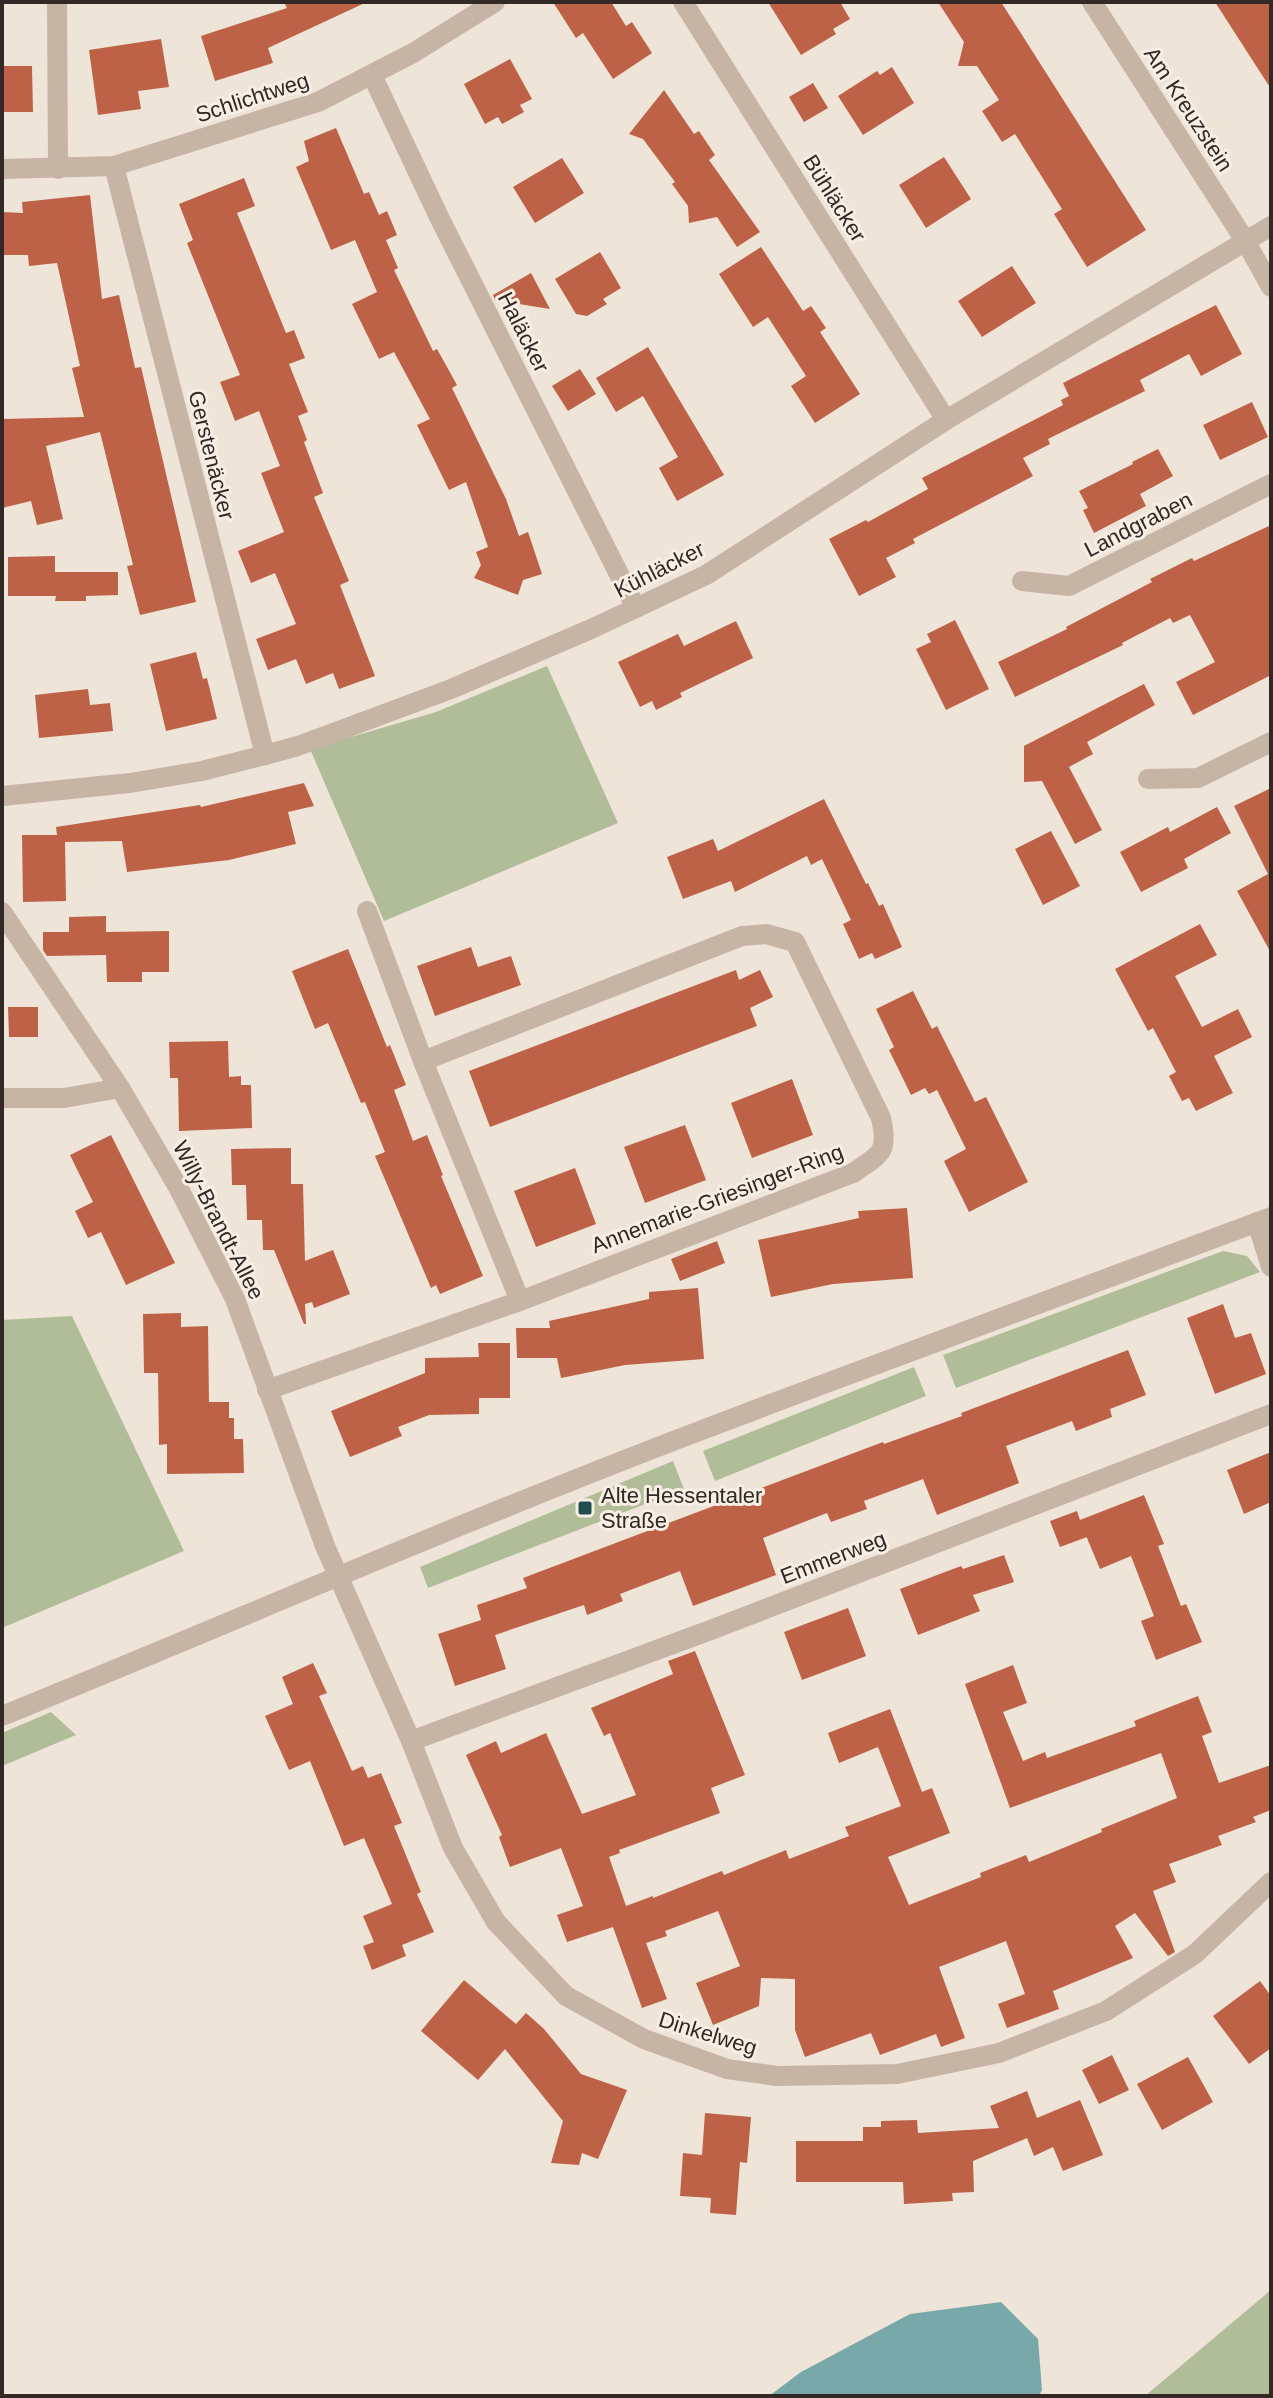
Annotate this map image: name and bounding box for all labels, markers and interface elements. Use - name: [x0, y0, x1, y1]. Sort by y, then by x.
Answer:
- street label: Am Kreuzstein: [1139, 42, 1238, 176]
- street label: Schlichtweg: [192, 67, 312, 128]
- street label: Bühläcker: [798, 150, 871, 246]
- street label: Haläcker: [493, 288, 554, 377]
- street label: Gerstenäcker: [183, 388, 240, 522]
- street label: Landgraben: [1080, 487, 1196, 562]
- street label: Kühläcker: [610, 536, 708, 603]
- street label: Willy-Brandt-Allee: [168, 1137, 269, 1304]
- street label: Annemarie-Griesinger-Ring: [588, 1139, 847, 1258]
- place label: Alte Hessentaler Straße: [601, 1483, 762, 1533]
- marker: Alte Hessentaler Straße: [576, 1499, 594, 1517]
- street label: Emmerweg: [777, 1526, 890, 1589]
- street label: Dinkelweg: [656, 2007, 760, 2060]

